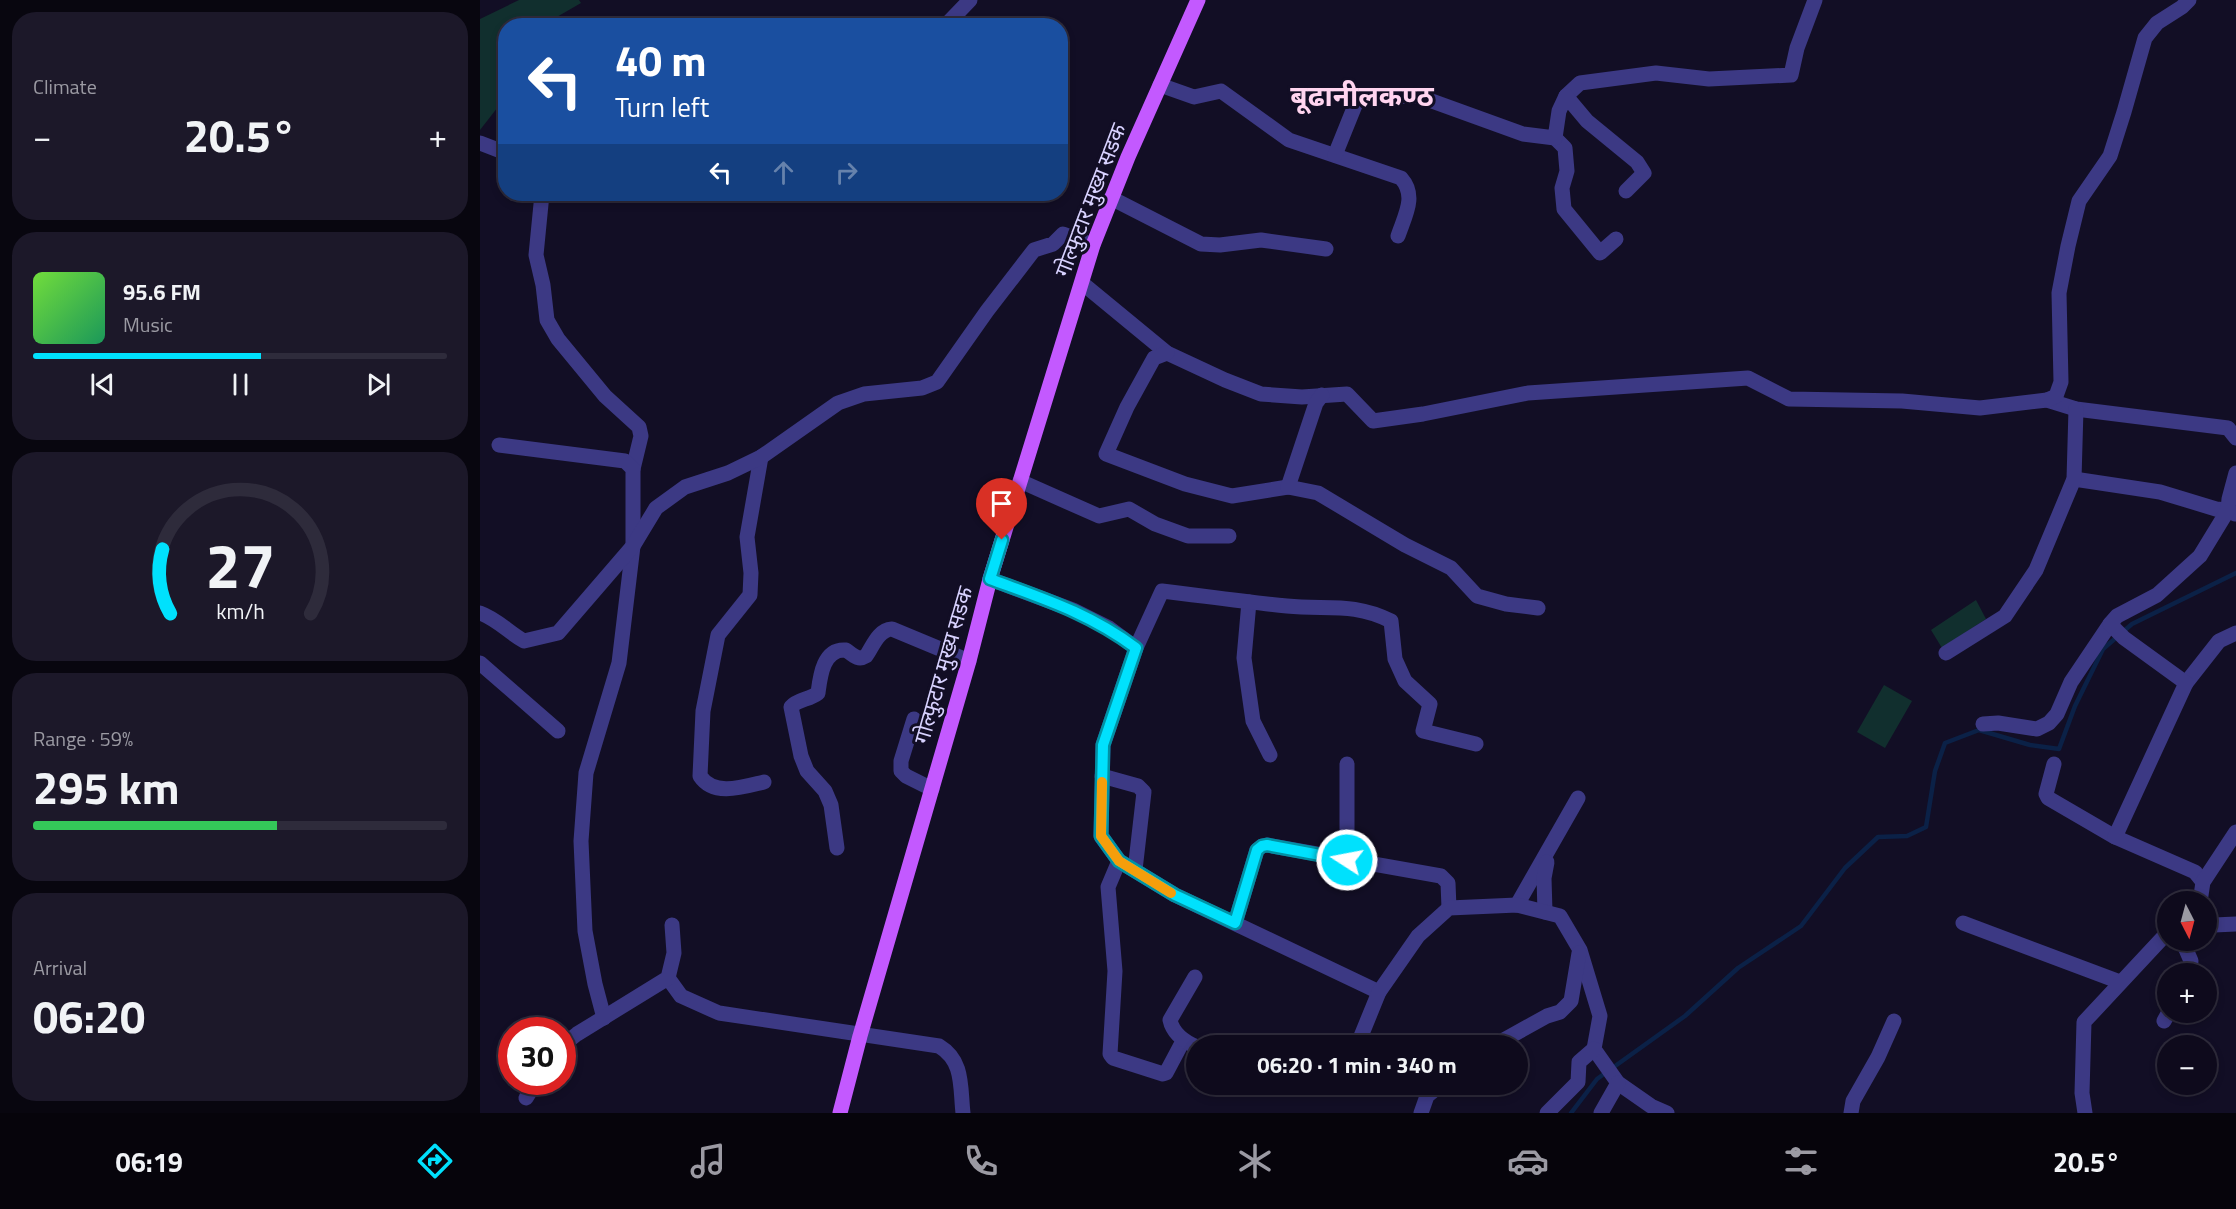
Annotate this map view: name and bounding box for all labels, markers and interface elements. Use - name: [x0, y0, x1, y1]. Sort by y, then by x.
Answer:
- text: 40 m: [615, 28, 707, 92]
- icon: left: [516, 42, 594, 120]
- text: Climate: [33, 71, 97, 102]
- district label: बूढानीलकण्ठ: [1290, 74, 1435, 117]
- text: Turn left: [615, 86, 709, 127]
- text: 20.5°: [184, 101, 296, 169]
- text: −: [33, 111, 51, 161]
- text: +: [429, 111, 447, 161]
- street label: गोल्फुटार मुख्य सडक: [1045, 117, 1135, 282]
- icon: left: [704, 156, 737, 189]
- icon: ahead: [767, 156, 800, 189]
- icon: right: [830, 156, 863, 189]
- text: 95.6 FM: [123, 275, 201, 309]
- text: Music: [123, 309, 173, 340]
- icon: previous: [86, 368, 119, 401]
- icon: pause: [224, 368, 257, 401]
- icon: next: [362, 368, 395, 401]
- pin: [976, 478, 1027, 540]
- icon: arrive: [985, 487, 1018, 520]
- text: 27: [205, 517, 275, 612]
- street label: गोल्फुटार मुख्य सडक: [904, 581, 982, 748]
- text: km/h: [216, 595, 264, 627]
- text: Range · 59%: [33, 723, 133, 754]
- text: 295 km: [33, 753, 179, 821]
- position arrow: [1315, 828, 1379, 892]
- north arrow: [2157, 891, 2217, 951]
- map controls: [2157, 891, 2217, 1095]
- text: Arrival: [33, 952, 87, 983]
- button: +: [2157, 963, 2217, 1023]
- text: 06:20: [33, 982, 145, 1050]
- speed limit sign: 30: [498, 1017, 576, 1095]
- button: −: [2157, 1035, 2217, 1095]
- text: 06:20 · 1 min · 340 m: [1257, 1048, 1457, 1082]
- icon: directions: [414, 1140, 456, 1182]
- icon: music: [687, 1140, 729, 1182]
- icon: phone: [960, 1140, 1002, 1182]
- icon: climate: [1234, 1140, 1276, 1182]
- icon: car: [1507, 1140, 1549, 1182]
- icon: filters: [1780, 1140, 1822, 1182]
- text: 06:19: [116, 1141, 183, 1182]
- text: 20.5°: [2053, 1141, 2120, 1182]

